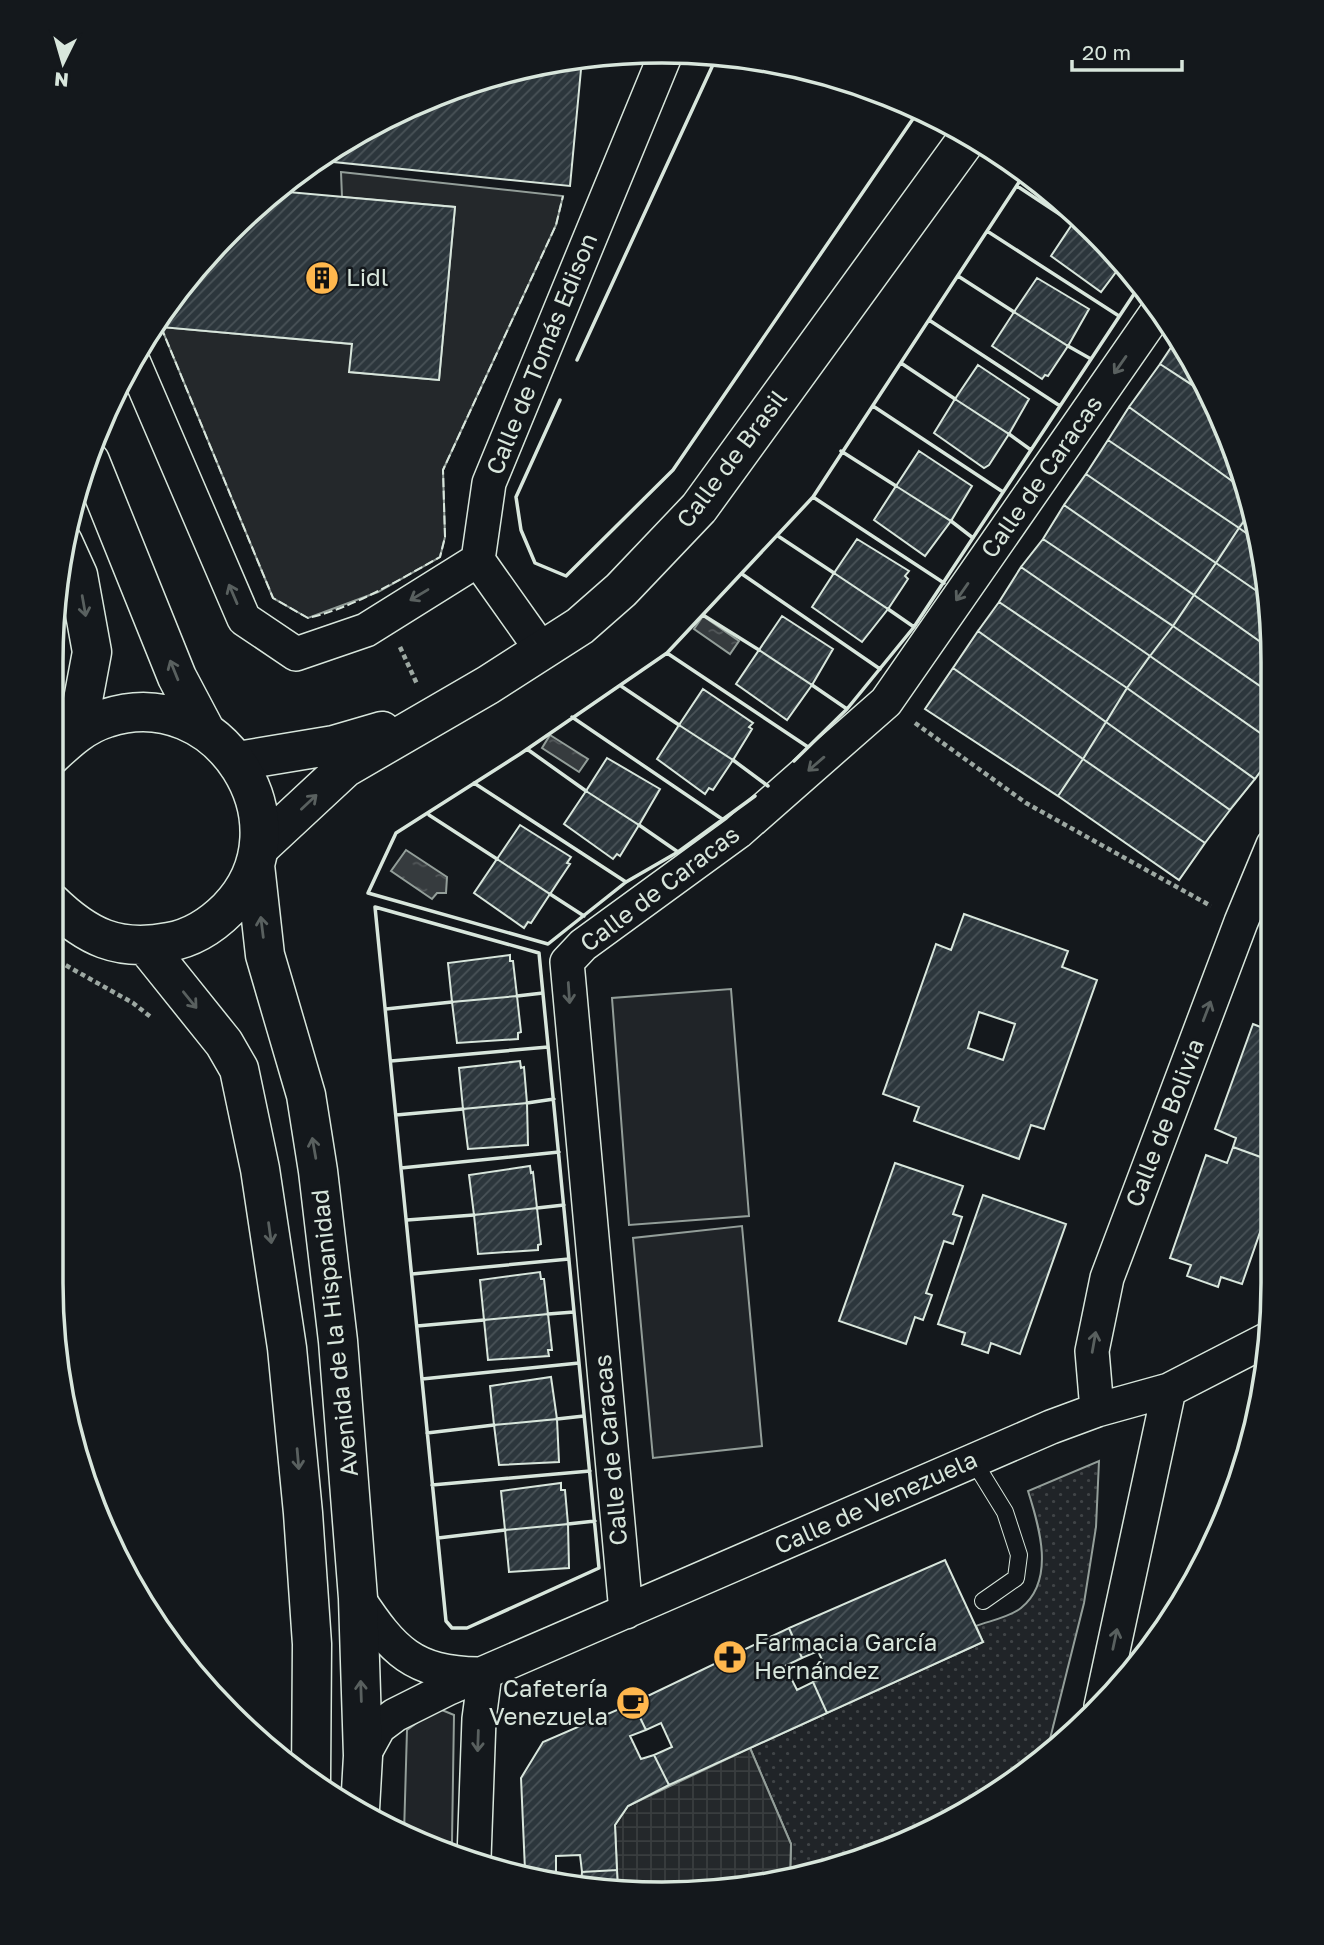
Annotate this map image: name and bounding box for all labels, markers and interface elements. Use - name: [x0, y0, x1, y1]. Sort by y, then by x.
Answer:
- north arrow: [28, 28, 98, 98]
- scale bar: [1072, 28, 1182, 72]
- text: 20 m: [1082, 39, 1131, 65]
- text: N: [53, 68, 70, 93]
- street label: Calle de Tomás Edison: [479, 229, 602, 478]
- building icon: Lidl: [303, 259, 341, 297]
- place label: Lidl: [346, 262, 389, 291]
- one-way arrow: [1113, 355, 1127, 374]
- street label: Calle de Brasil: [670, 383, 792, 533]
- street label: Calle de Caracas: [974, 389, 1108, 563]
- one-way arrow: [955, 582, 969, 601]
- one-way arrow: [226, 583, 239, 605]
- one-way arrow: [410, 589, 430, 603]
- one-way arrow: [78, 594, 91, 617]
- one-way arrow: [167, 659, 180, 681]
- one-way arrow: [807, 756, 825, 772]
- one-way arrow: [300, 793, 317, 810]
- street label: Calle de Caracas: [574, 819, 744, 957]
- one-way arrow: [255, 916, 268, 939]
- one-way arrow: [563, 981, 576, 1004]
- one-way arrow: [182, 990, 198, 1008]
- one-way arrow: [1202, 1001, 1215, 1023]
- street label: Calle de Bolivia: [1118, 1034, 1209, 1211]
- one-way arrow: [307, 1137, 320, 1160]
- street label: Avenida de la Hispanidad: [304, 1188, 363, 1478]
- one-way arrow: [264, 1221, 277, 1244]
- one-way arrow: [1088, 1331, 1101, 1354]
- street label: Calle de Caracas: [587, 1353, 632, 1547]
- street label: Calle de Venezuela: [770, 1444, 981, 1559]
- one-way arrow: [292, 1447, 305, 1470]
- place label: Farmacia García Hernández: [754, 1627, 937, 1684]
- one-way arrow: [1109, 1628, 1123, 1651]
- pharmacy icon: Farmacia García Hernández: [711, 1638, 749, 1676]
- place label: Cafetería Venezuela: [489, 1673, 608, 1730]
- one-way arrow: [354, 1680, 368, 1703]
- cafe icon: Cafetería Venezuela: [614, 1684, 652, 1722]
- one-way arrow: [471, 1730, 484, 1753]

